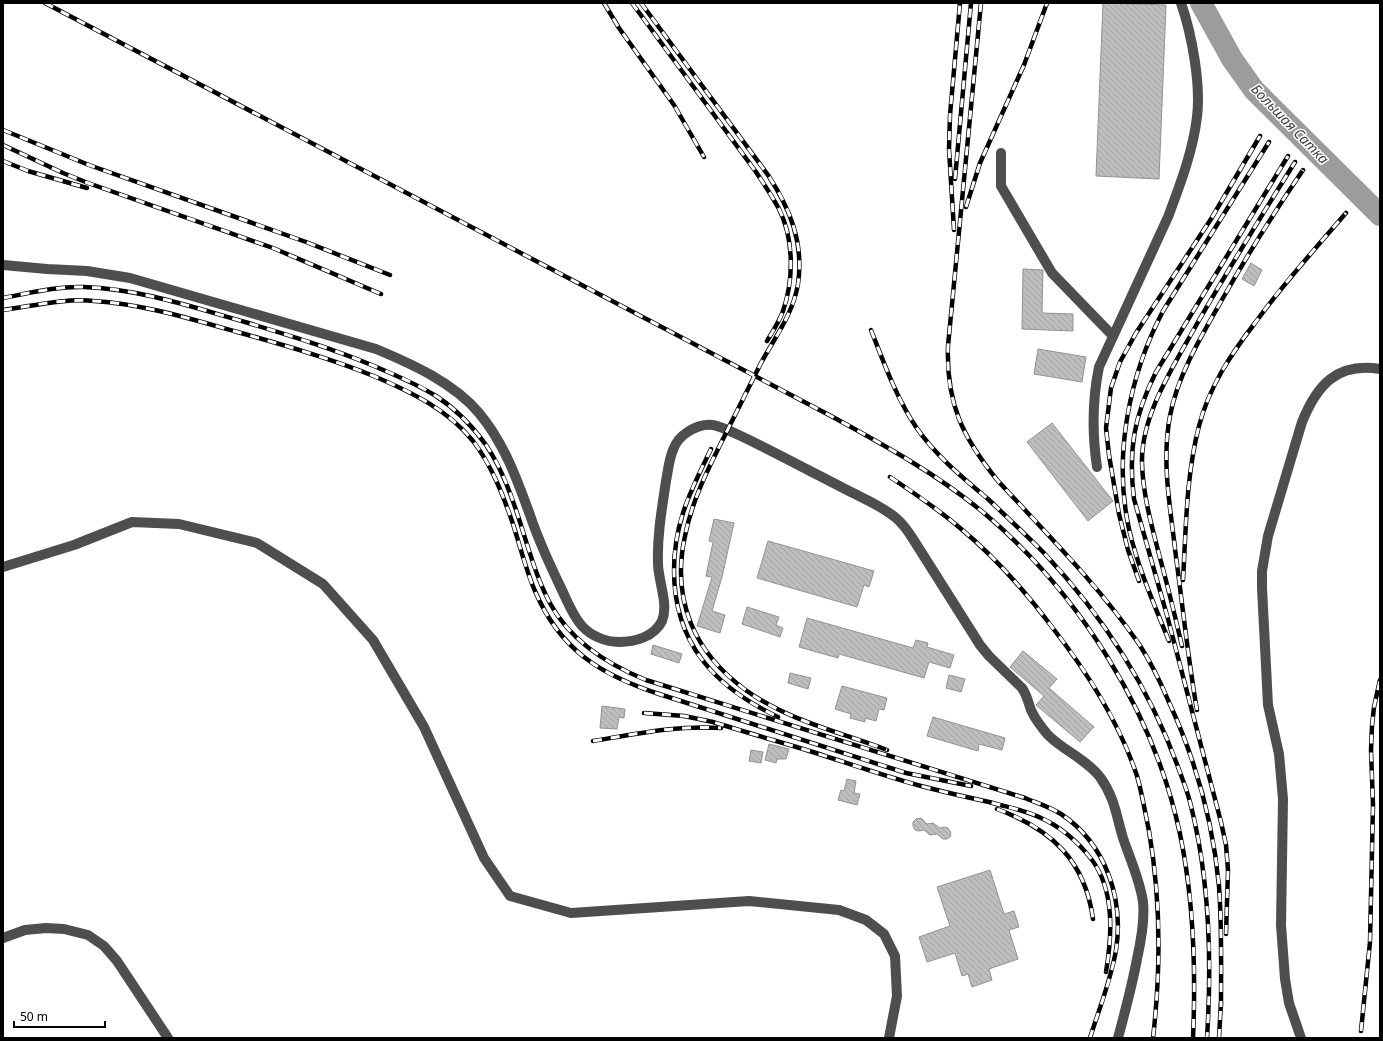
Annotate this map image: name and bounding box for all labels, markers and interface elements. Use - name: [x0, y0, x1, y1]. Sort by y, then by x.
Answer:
- water label: Большая Сатка: [1247, 80, 1333, 168]
- scale bar: [14, 1003, 105, 1029]
- text: 50 m: [20, 1008, 48, 1025]

